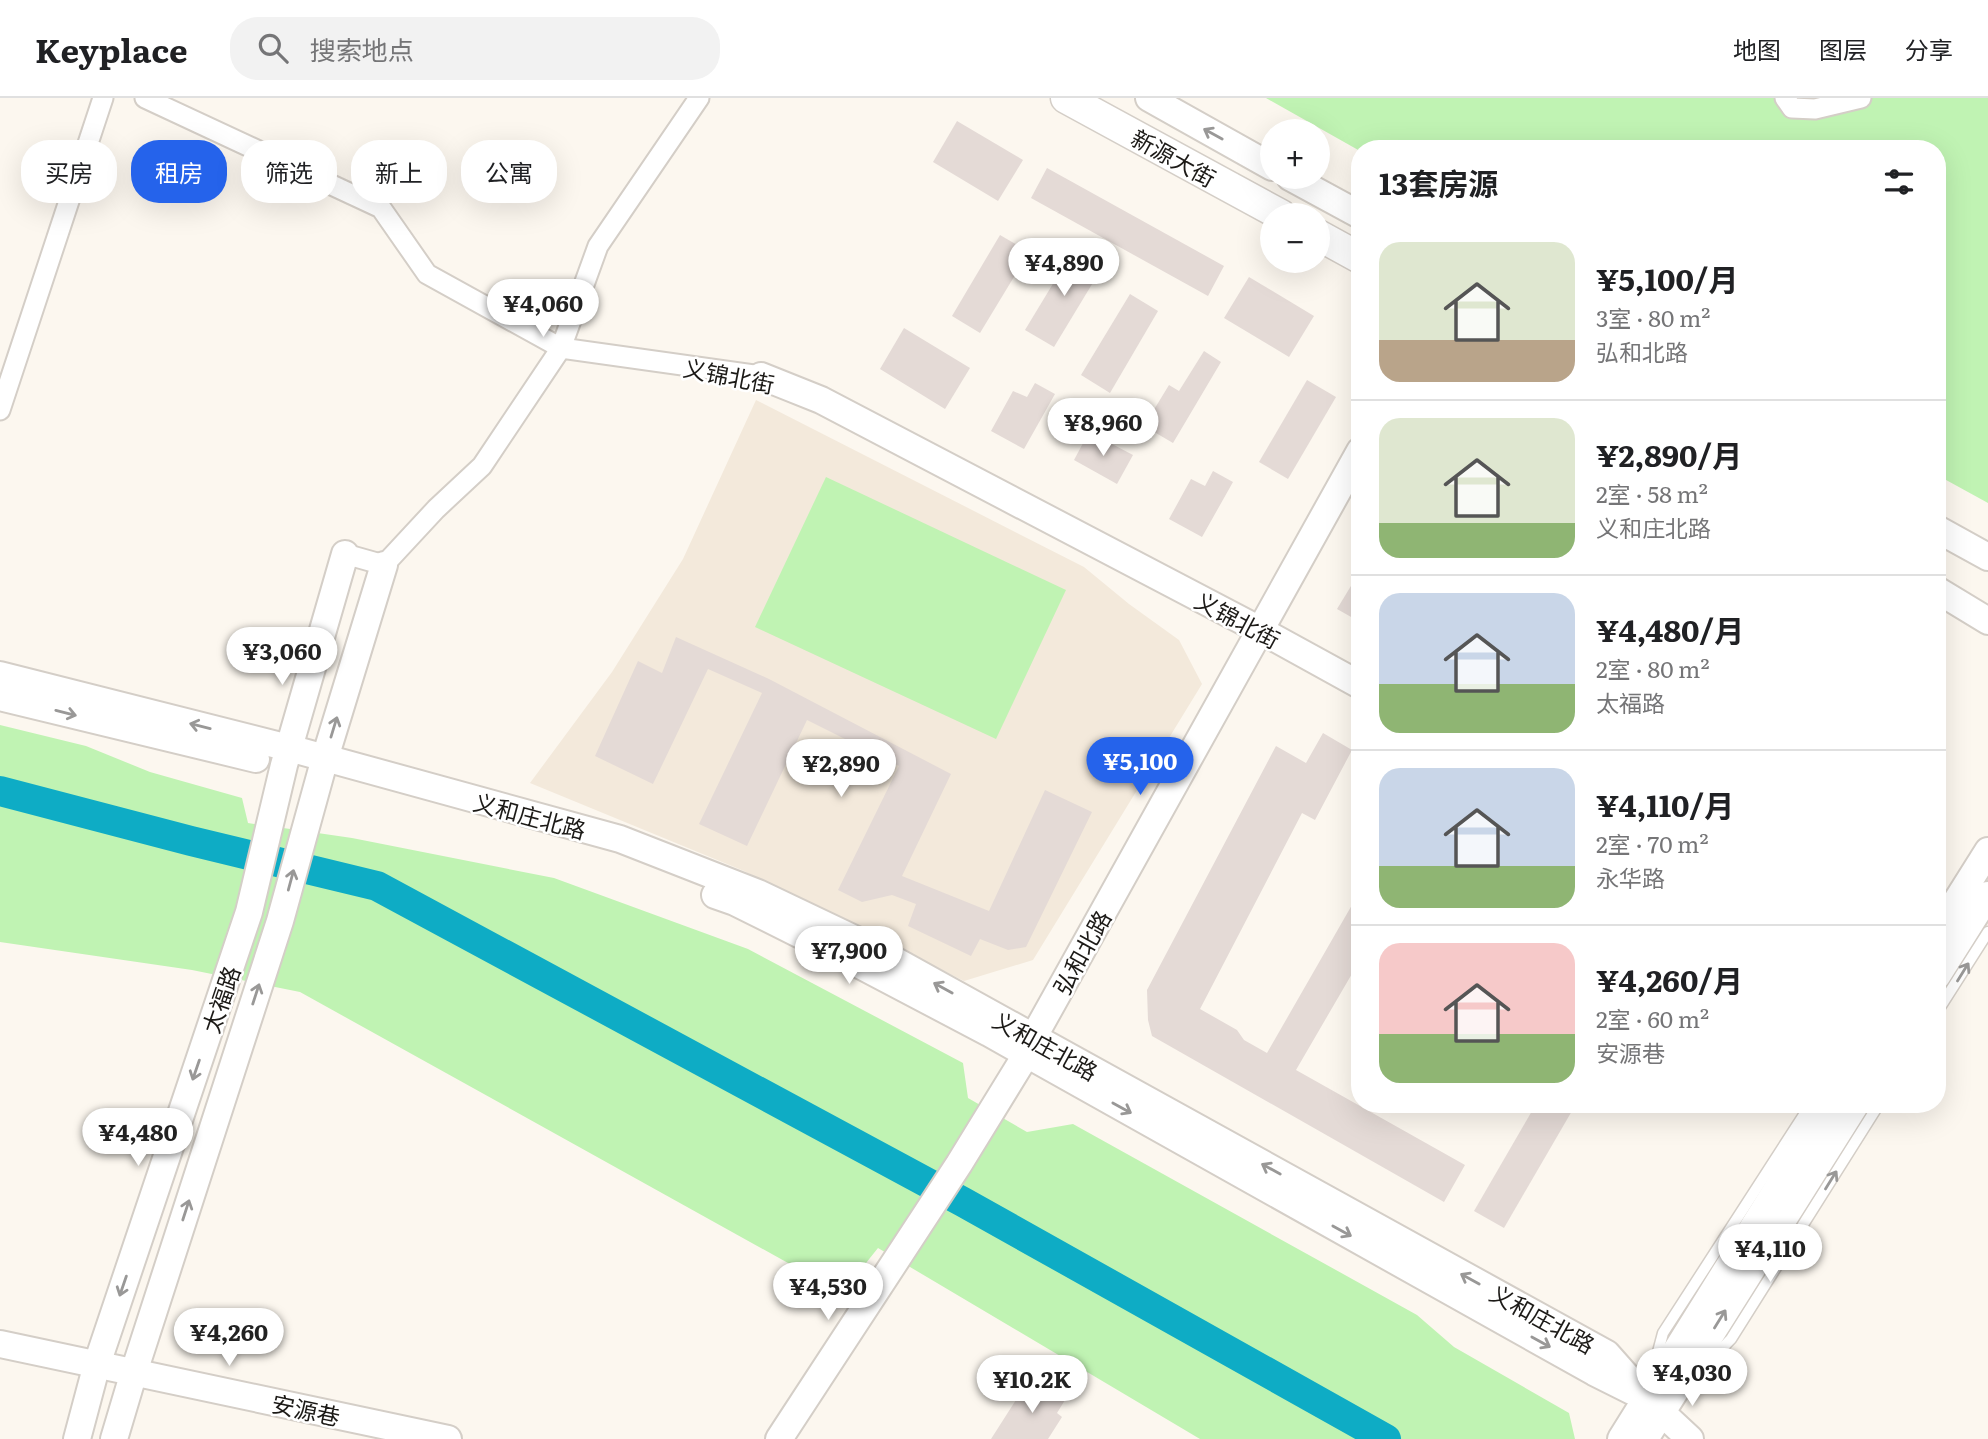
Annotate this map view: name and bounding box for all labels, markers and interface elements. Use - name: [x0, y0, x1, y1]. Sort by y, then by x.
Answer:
- search box: [230, 17, 720, 80]
- text: Keyplace: [35, 24, 188, 73]
- icon: search: [254, 29, 292, 67]
- text: 搜索地点: [310, 29, 414, 68]
- text: 地图: [1733, 31, 1781, 66]
- text: 图层: [1819, 31, 1867, 66]
- text: 分享: [1905, 31, 1953, 66]
- map controls: [1260, 119, 1330, 273]
- button: +: [1260, 119, 1330, 189]
- street label: 新源大街: [1126, 120, 1222, 194]
- one-way arrow: [1203, 127, 1223, 141]
- chip: 买房: [21, 140, 117, 203]
- chip: 租房: [131, 140, 227, 203]
- chip: 筛选: [241, 140, 337, 203]
- chip: 新上: [351, 140, 447, 203]
- chip: 公寓: [461, 140, 557, 203]
- text: 13套房源: [1379, 160, 1498, 204]
- icon: filters: [1880, 163, 1918, 201]
- button: −: [1260, 203, 1330, 273]
- pin: ¥4,890: [1007, 238, 1121, 298]
- text: ¥4,890: [1024, 244, 1104, 278]
- text: ¥5,100/月: [1596, 256, 1739, 300]
- icon: home: [1435, 270, 1519, 354]
- pin: ¥4,060: [486, 280, 600, 339]
- text: ¥4,060: [503, 285, 583, 319]
- text: 3室 · 80 m²: [1596, 300, 1710, 334]
- text: 弘和北路: [1596, 334, 1688, 368]
- street label: 义锦北街: [681, 350, 777, 400]
- pin: ¥8,960: [1046, 398, 1160, 458]
- text: ¥8,960: [1063, 404, 1143, 438]
- text: ¥2,890/月: [1596, 432, 1742, 476]
- icon: home: [1435, 446, 1519, 530]
- text: 2室 · 58 m²: [1596, 476, 1708, 510]
- text: 义和庄北路: [1596, 510, 1711, 544]
- street label: 义锦北街: [1189, 582, 1287, 656]
- text: ¥4,480/月: [1596, 607, 1744, 651]
- icon: home: [1435, 621, 1519, 705]
- pin: ¥3,060: [225, 628, 339, 687]
- text: ¥3,060: [242, 633, 322, 667]
- text: 2室 · 80 m²: [1596, 651, 1710, 685]
- text: 太福路: [1596, 685, 1665, 719]
- one-way arrow: [54, 707, 77, 720]
- one-way arrow: [329, 716, 342, 738]
- one-way arrow: [189, 719, 212, 732]
- pin: ¥5,100: [1083, 738, 1197, 797]
- pin: ¥2,890: [784, 740, 898, 799]
- text: ¥5,100: [1102, 743, 1178, 777]
- text: ¥2,890: [802, 745, 880, 779]
- text: ¥4,110/月: [1596, 782, 1734, 826]
- street label: 义和庄北路: [470, 784, 590, 846]
- icon: home: [1435, 796, 1519, 880]
- text: 2室 · 70 m²: [1596, 826, 1709, 860]
- text: 永华路: [1596, 860, 1665, 894]
- one-way arrow: [285, 869, 298, 892]
- street label: 弘和北路: [1044, 904, 1118, 1000]
- pin: ¥7,900: [792, 926, 906, 986]
- text: ¥7,900: [811, 932, 887, 966]
- text: ¥4,260/月: [1596, 957, 1743, 1001]
- street label: 太福路: [193, 961, 247, 1037]
- one-way arrow: [1956, 963, 1970, 983]
- icon: home: [1435, 971, 1519, 1055]
- one-way arrow: [933, 981, 954, 994]
- one-way arrow: [251, 983, 264, 1005]
- text: 2室 · 60 m²: [1596, 1001, 1709, 1035]
- street label: 义和庄北路: [987, 1002, 1105, 1088]
- text: 安源巷: [1596, 1035, 1665, 1069]
- one-way arrow: [189, 1059, 202, 1081]
- one-way arrow: [1111, 1102, 1132, 1115]
- pin: ¥4,480: [81, 1108, 195, 1168]
- text: ¥4,480: [98, 1114, 178, 1148]
- one-way arrow: [1261, 1162, 1282, 1175]
- one-way arrow: [1824, 1171, 1839, 1190]
- one-way arrow: [181, 1200, 193, 1222]
- pin: ¥4,110: [1713, 1224, 1827, 1284]
- one-way arrow: [1331, 1225, 1352, 1238]
- text: ¥4,110: [1734, 1230, 1806, 1264]
- pin: ¥4,530: [771, 1262, 885, 1322]
- text: ¥4,530: [789, 1268, 867, 1302]
- one-way arrow: [1461, 1271, 1481, 1285]
- one-way arrow: [116, 1274, 128, 1296]
- street label: 义和庄北路: [1484, 1275, 1602, 1361]
- pin: ¥4,260: [172, 1308, 286, 1368]
- one-way arrow: [1714, 1309, 1728, 1329]
- text: ¥4,260: [190, 1314, 268, 1348]
- one-way arrow: [1530, 1335, 1550, 1349]
- pin: ¥4,030: [1635, 1348, 1749, 1408]
- text: ¥4,030: [1652, 1354, 1732, 1388]
- pin: ¥10.2K: [975, 1356, 1089, 1415]
- text: ¥10.2K: [993, 1361, 1071, 1395]
- street label: 安源巷: [269, 1385, 343, 1433]

